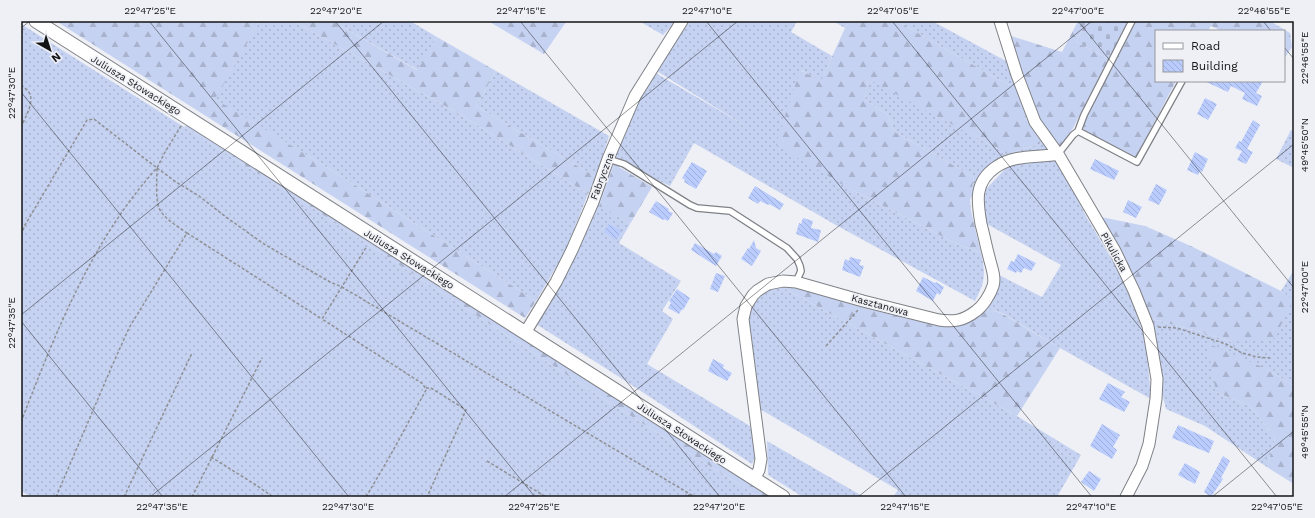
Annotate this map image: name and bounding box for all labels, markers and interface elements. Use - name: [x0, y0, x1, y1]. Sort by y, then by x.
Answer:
- text: 22°47'25"E: [124, 5, 176, 16]
- text: 22°47'20"E: [310, 5, 362, 16]
- text: 22°47'15"E: [496, 5, 546, 16]
- text: 22°47'10"E: [682, 5, 732, 16]
- text: 22°47'05"E: [867, 5, 919, 16]
- text: 22°47'00"E: [1052, 5, 1104, 16]
- text: 22°46'55"E: [1238, 5, 1290, 16]
- north arrow: [30, 30, 70, 70]
- legend: [1155, 30, 1285, 82]
- text: 22°46'55"E: [1299, 32, 1310, 84]
- text: Road: [1191, 39, 1220, 53]
- text: N: [49, 50, 63, 65]
- street label: Juliusza Słowackiego: [89, 53, 183, 117]
- text: Building: [1191, 59, 1238, 73]
- text: 22°47'30"E: [6, 67, 17, 119]
- text: 49°45'50"N: [1299, 118, 1310, 172]
- street label: Fabryczna: [588, 151, 616, 201]
- street label: Juliusza Słowackiego: [362, 227, 456, 291]
- street label: Pikulicka: [1099, 230, 1129, 274]
- text: 22°47'00"E: [1299, 261, 1310, 313]
- street label: Kasztanowa: [850, 292, 910, 318]
- text: 22°47'35"E: [6, 297, 17, 349]
- street label: Juliusza Słowackiego: [635, 400, 729, 466]
- text: 49°45'55"N: [1299, 405, 1310, 459]
- text: 22°47'35"E: [136, 501, 188, 512]
- text: 22°47'30"E: [322, 501, 374, 512]
- text: 22°47'25"E: [508, 501, 560, 512]
- text: 22°47'20"E: [693, 501, 745, 512]
- text: 22°47'15"E: [880, 501, 930, 512]
- text: 22°47'10"E: [1066, 501, 1116, 512]
- text: 22°47'05"E: [1251, 501, 1303, 512]

